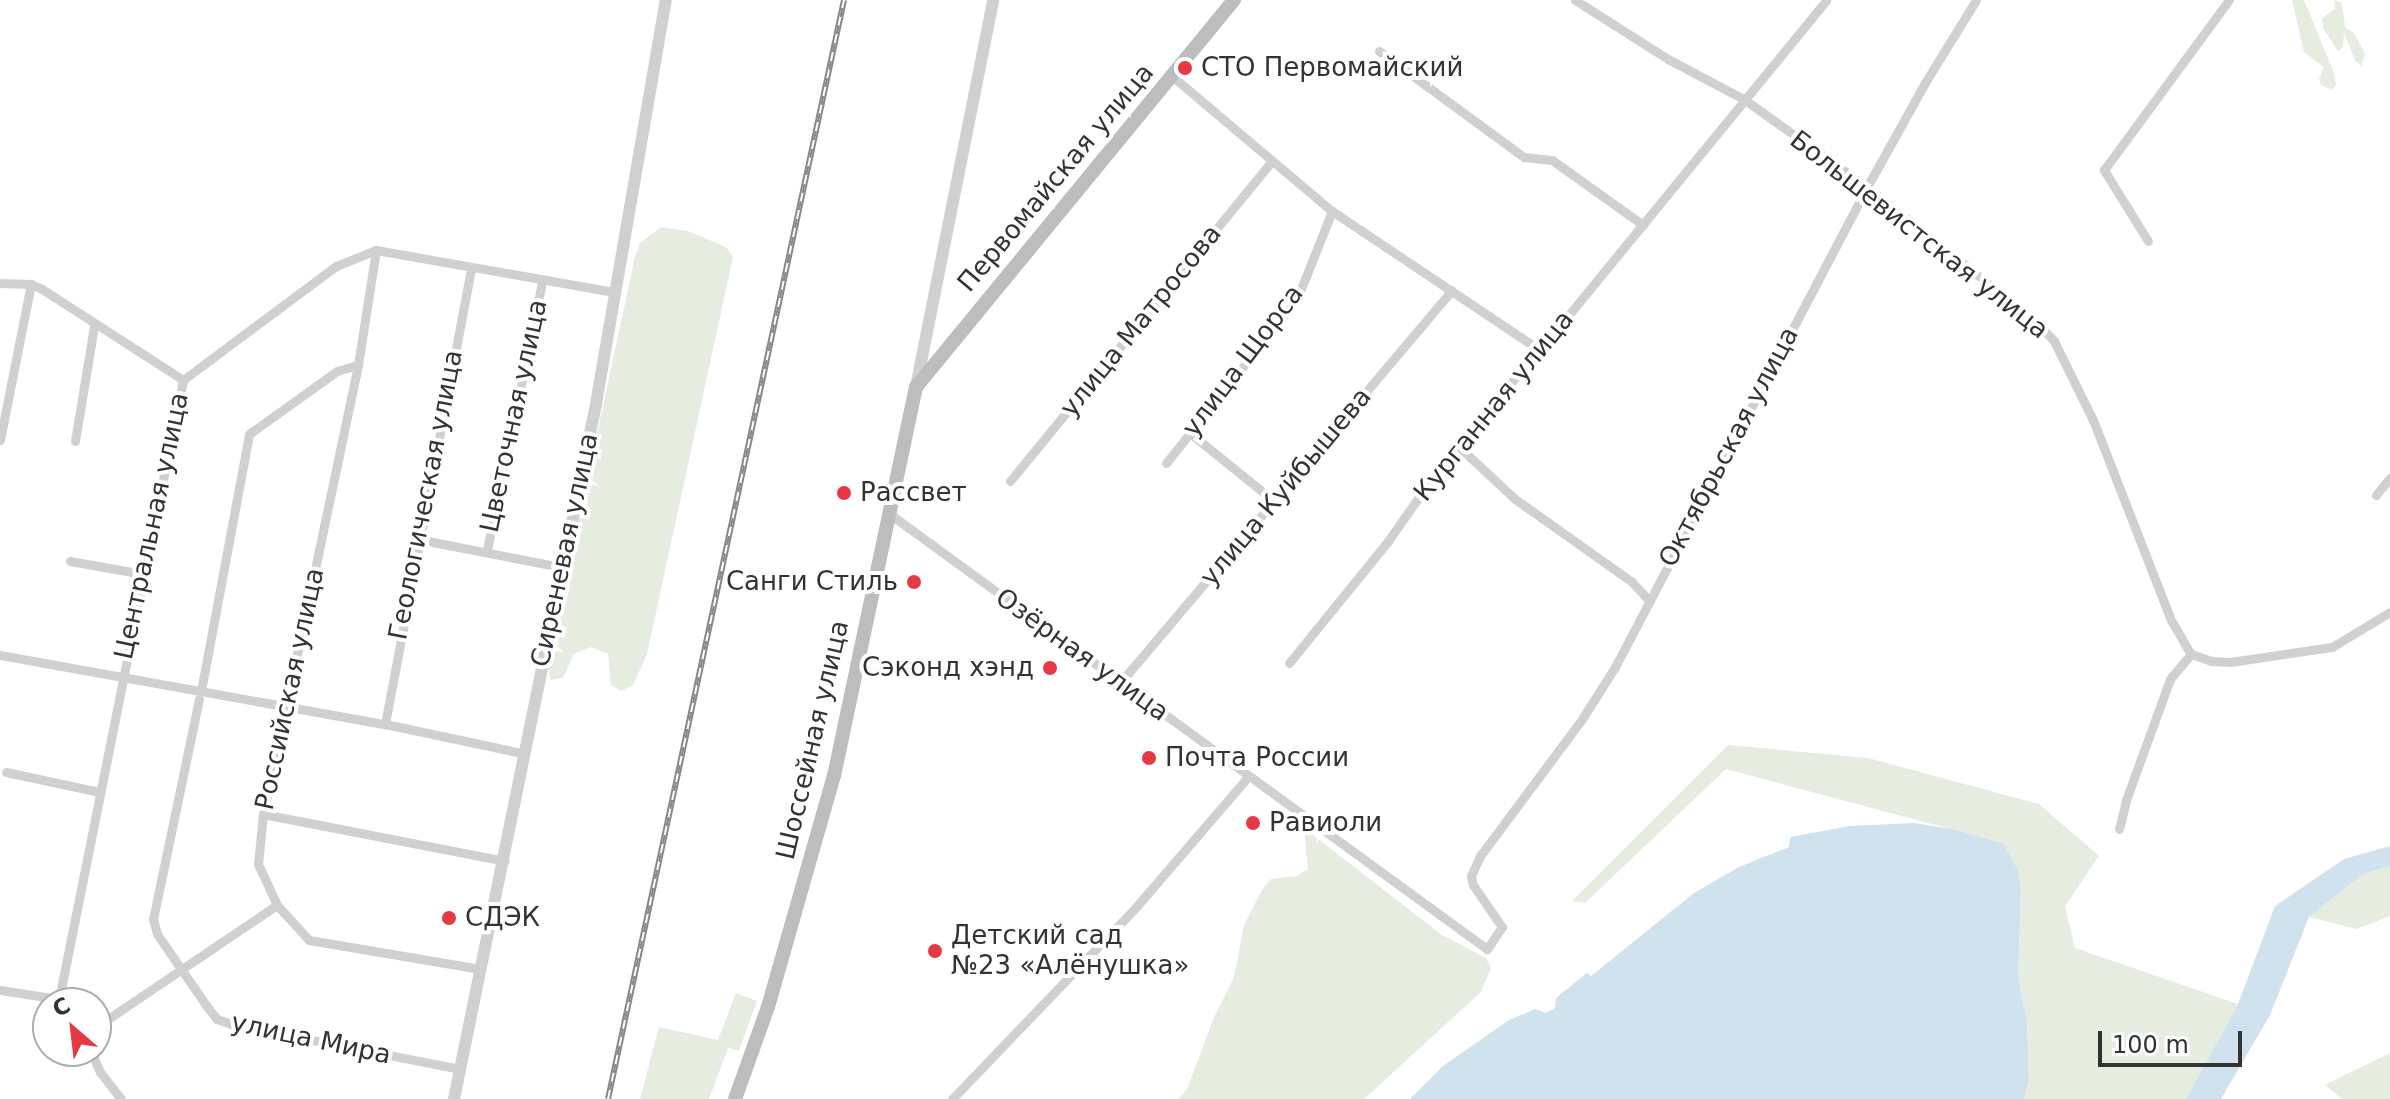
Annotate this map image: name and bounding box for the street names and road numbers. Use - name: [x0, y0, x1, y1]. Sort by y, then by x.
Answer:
- street label: Первомайская улица: [951, 58, 1161, 298]
- street label: Большевистская улица: [1784, 124, 2054, 346]
- street label: улица Матросова: [1054, 219, 1228, 423]
- street label: улица Щорса: [1176, 279, 1310, 443]
- street label: Цветочная улица: [474, 297, 554, 535]
- street label: Курганная улица: [1408, 304, 1580, 508]
- street label: Октябрьская улица: [1653, 322, 1805, 572]
- street label: Геологическая улица: [383, 347, 469, 643]
- street label: улица Куйбышева: [1194, 382, 1378, 592]
- street label: Центральная улица: [108, 390, 196, 662]
- street label: Сиреневая улица: [525, 430, 605, 670]
- street label: Российская улица: [249, 565, 331, 813]
- street label: Озёрная улица: [989, 582, 1175, 728]
- street label: Шоссейная улица: [770, 617, 856, 863]
- street label: улица Мира: [228, 1007, 394, 1071]

